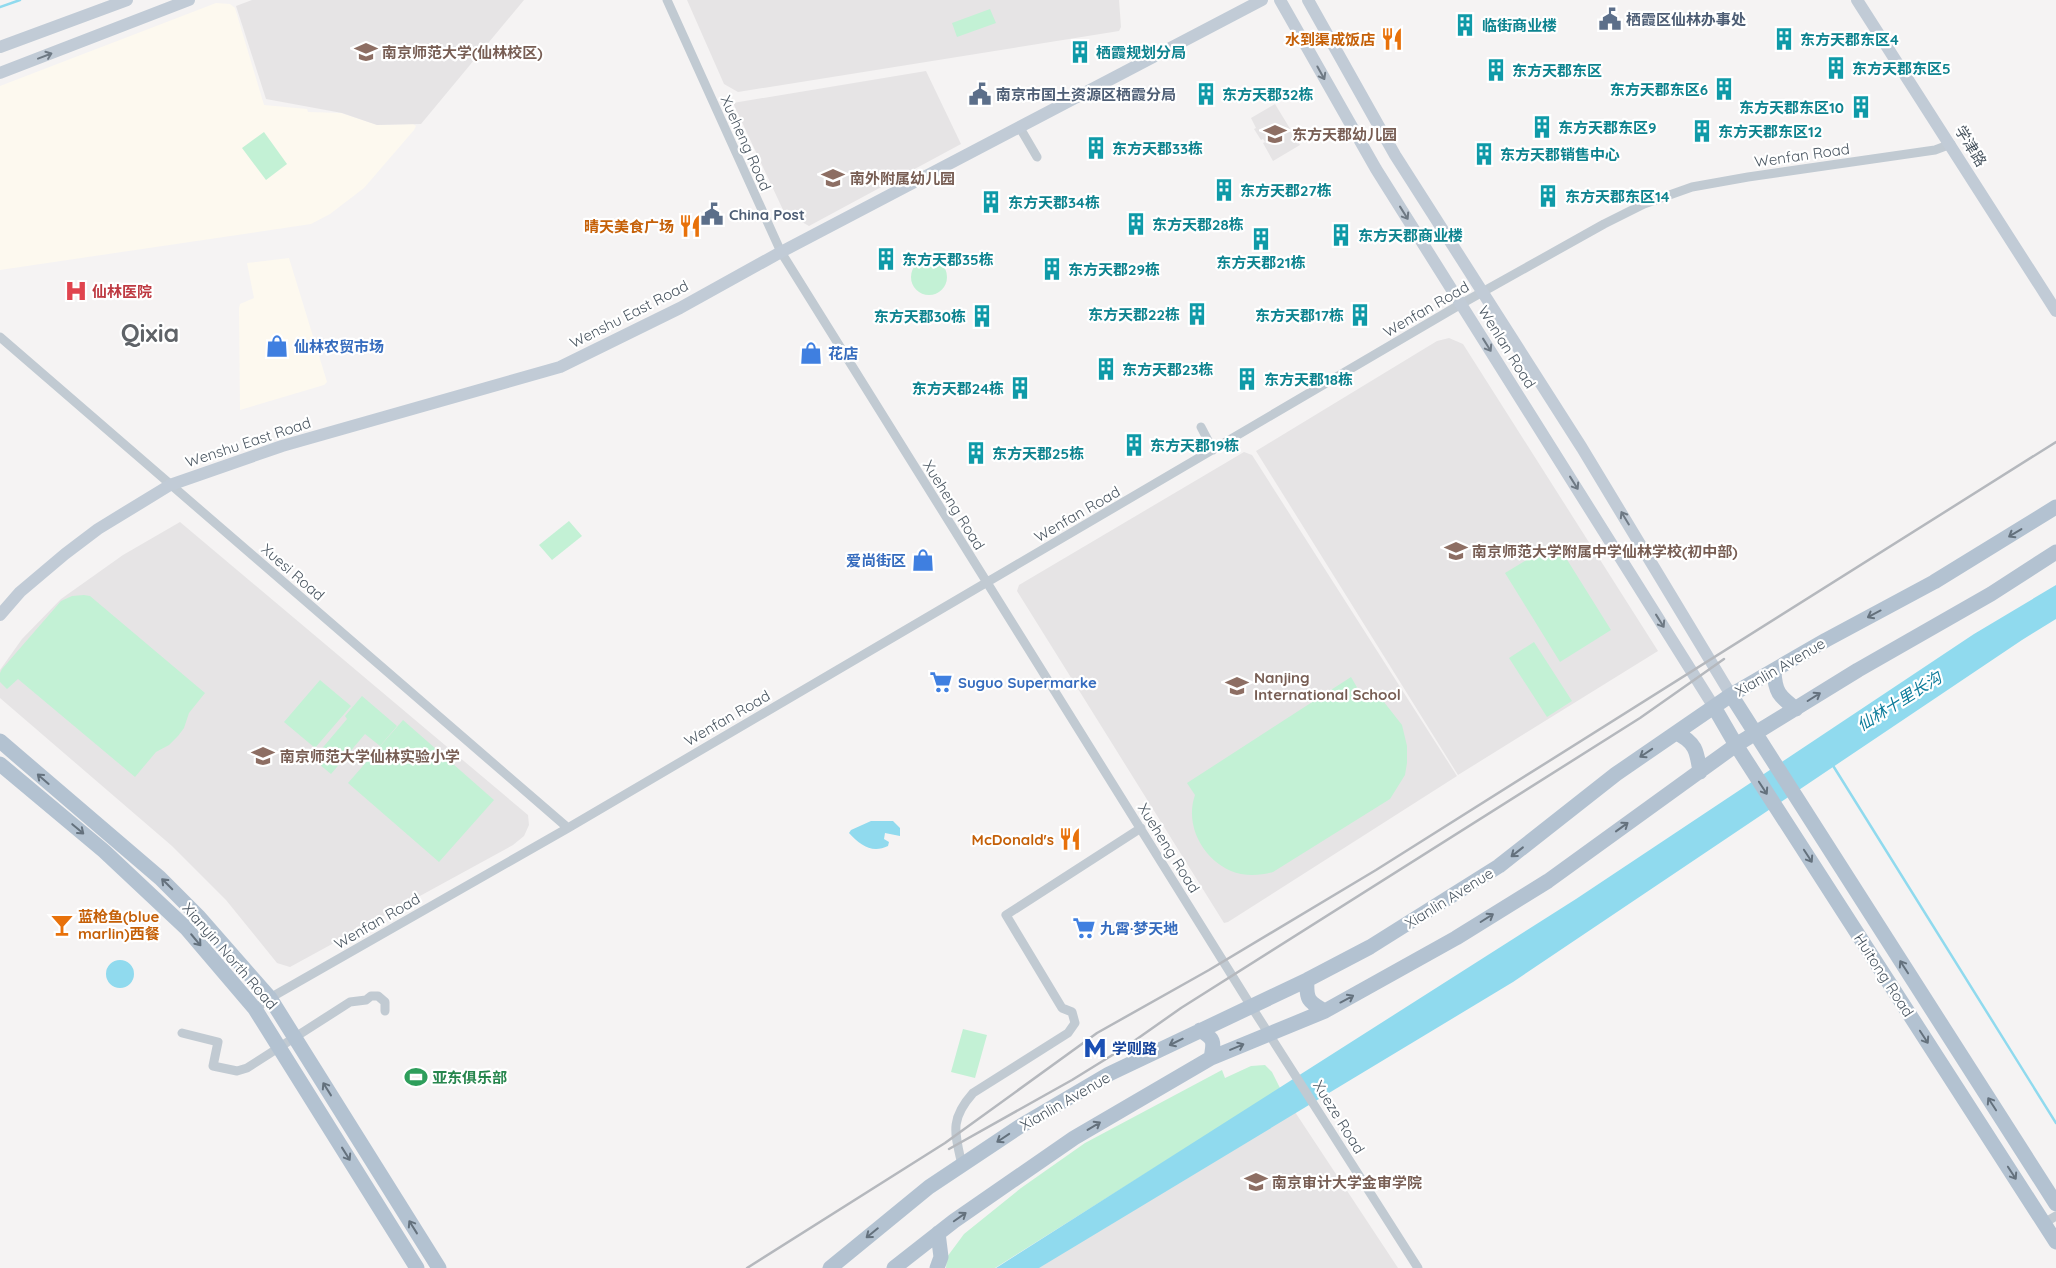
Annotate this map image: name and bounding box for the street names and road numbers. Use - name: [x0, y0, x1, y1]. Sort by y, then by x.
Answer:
- street label: Xueheng Road: [717, 92, 775, 194]
- street label: 学津路: [1951, 122, 1991, 170]
- street label: Wenfan Road: [1753, 139, 1851, 171]
- street label: Wenshu East Road: [566, 276, 692, 352]
- street label: Wenfan Road: [1380, 277, 1472, 341]
- street label: Wenlan Road: [1474, 302, 1540, 392]
- street label: Wenshu East Road: [183, 413, 313, 471]
- street label: Xueheng Road: [919, 457, 989, 553]
- street label: Wenfan Road: [1031, 482, 1123, 546]
- street label: Xuesi Road: [258, 539, 328, 605]
- street label: Xianlin Avenue: [1732, 634, 1828, 700]
- street label: Wenfan Road: [681, 686, 773, 750]
- street label: Xueheng Road: [1134, 800, 1204, 896]
- street label: Xianlin Avenue: [1401, 863, 1497, 933]
- street label: Wenfan Road: [331, 889, 423, 953]
- street label: Xianyin North Road: [178, 899, 282, 1013]
- street label: Huitong Road: [1850, 930, 1918, 1020]
- street label: Xianlin Avenue: [1017, 1068, 1113, 1134]
- street label: Xueze Road: [1309, 1077, 1369, 1157]

